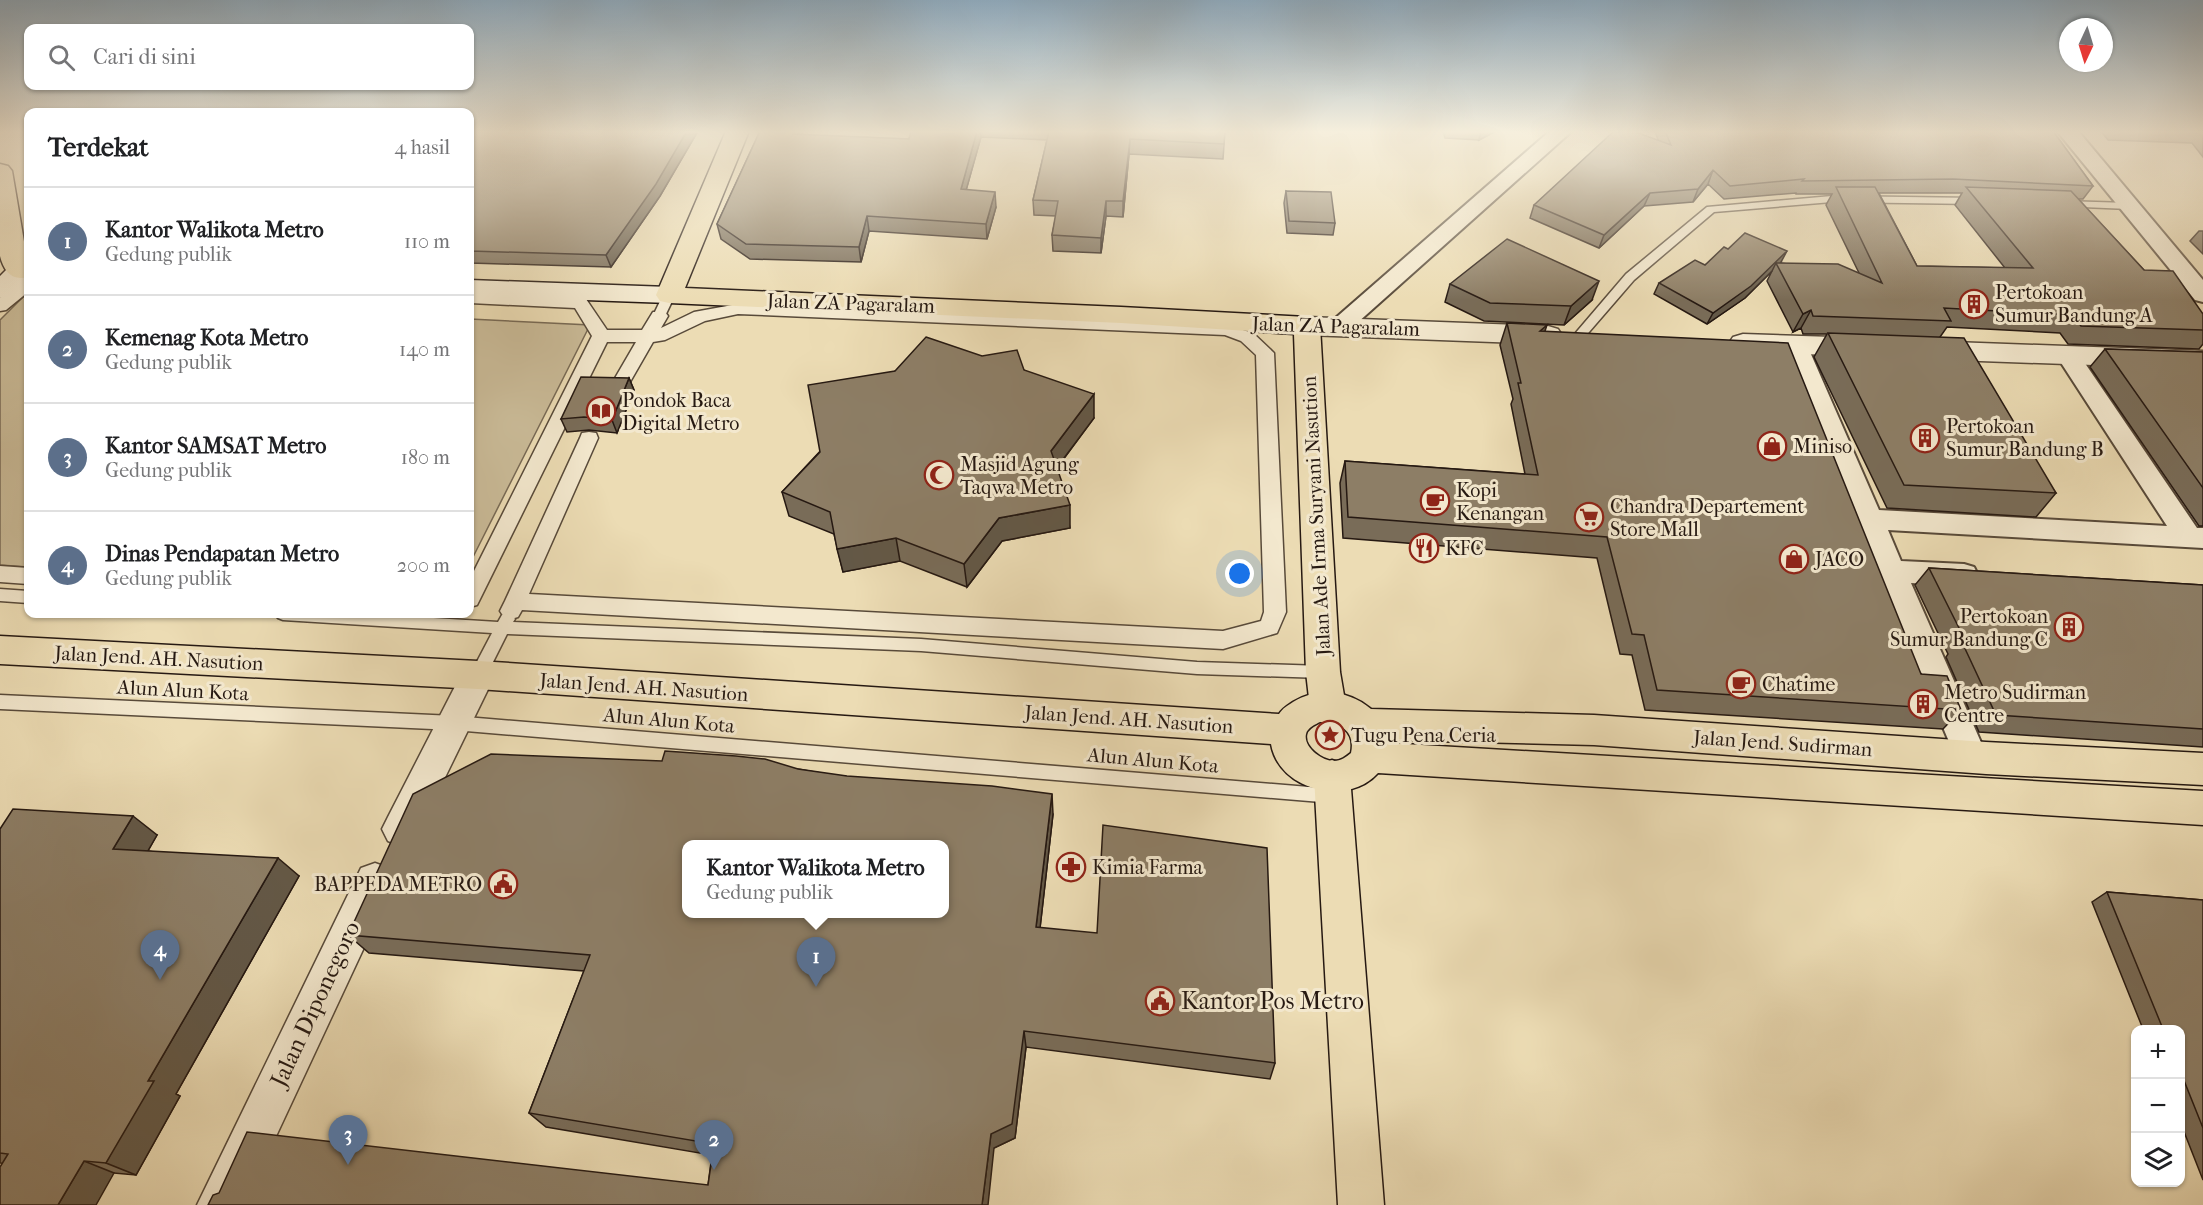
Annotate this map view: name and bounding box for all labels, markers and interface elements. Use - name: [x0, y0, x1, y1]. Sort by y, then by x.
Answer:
- north arrow: [2059, 18, 2113, 72]
- search box: [24, 24, 474, 90]
- icon: search: [45, 41, 78, 74]
- text: Cari di sini: [93, 44, 196, 70]
- text: Terdekat: [48, 132, 149, 163]
- text: 4 hasil: [395, 136, 450, 159]
- text: Kantor Walikota Metro: [105, 217, 324, 243]
- text: 1: [64, 230, 71, 253]
- text: 110 m: [404, 230, 450, 253]
- text: Gedung publik: [105, 243, 232, 266]
- place label: Pertokoan Sumur Bandung A: [1995, 281, 2154, 327]
- building icon: Pertokoan Sumur Bandung A: [1958, 288, 1990, 320]
- street label: Jalan ZA Pagaralam: [765, 289, 936, 318]
- street label: Jalan ZA Pagaralam: [1250, 312, 1421, 341]
- text: Kemenag Kota Metro: [105, 325, 308, 351]
- text: 2: [62, 338, 73, 361]
- text: 140 m: [399, 338, 450, 361]
- text: Gedung publik: [105, 351, 232, 374]
- street label: Jalan Ade Irma Suryani Nasution: [1298, 375, 1335, 658]
- place label: Pondok Baca Digital Metro: [622, 389, 740, 435]
- library icon: Pondok Baca Digital Metro: [585, 395, 617, 427]
- place label: Pertokoan Sumur Bandung B: [1946, 415, 2104, 461]
- building icon: Pertokoan Sumur Bandung B: [1909, 422, 1941, 454]
- shop icon: Miniso: [1756, 430, 1788, 462]
- text: Kantor SAMSAT Metro: [105, 433, 326, 459]
- place label: Miniso: [1793, 435, 1852, 458]
- text: 3: [63, 446, 72, 469]
- text: 180 m: [401, 446, 450, 469]
- place label: Masjid Agung Taqwa Metro: [960, 453, 1079, 499]
- text: Gedung publik: [105, 459, 232, 482]
- mosque icon: Masjid Agung Taqwa Metro: [923, 459, 955, 491]
- place label: Kopi Kenangan: [1456, 479, 1545, 525]
- cafe icon: Kopi Kenangan: [1419, 485, 1451, 517]
- place label: Chandra Departement Store Mall: [1610, 495, 1804, 541]
- supermarket icon: Chandra Departement Store Mall: [1573, 501, 1605, 533]
- restaurant icon: KFC: [1408, 532, 1440, 564]
- place label: KFC: [1445, 537, 1484, 560]
- text: Dinas Pendapatan Metro: [105, 541, 339, 567]
- shop icon: JACO: [1778, 543, 1810, 575]
- place label: JACO: [1813, 548, 1864, 571]
- text: 4: [62, 554, 73, 577]
- text: 200 m: [397, 554, 450, 577]
- your location: [1225, 559, 1254, 588]
- text: Gedung publik: [105, 567, 232, 590]
- place label: Pertokoan Sumur Bandung C: [1890, 605, 2048, 651]
- building icon: Pertokoan Sumur Bandung C: [2053, 611, 2085, 643]
- street label: Jalan Jend. AH. Nasution: [52, 641, 264, 675]
- cafe icon: Chatime: [1725, 668, 1757, 700]
- street label: Jalan Jend. AH. Nasution: [537, 669, 749, 706]
- place label: Chatime: [1762, 673, 1836, 696]
- street label: Alun Alun Kota: [116, 676, 250, 705]
- place label: Metro Sudirman Centre: [1944, 681, 2087, 727]
- building icon: Metro Sudirman Centre: [1907, 688, 1939, 720]
- street label: Jalan Jend. AH. Nasution: [1022, 701, 1234, 738]
- street label: Alun Alun Kota: [601, 703, 736, 738]
- place icon: Tugu Pena Ceria: [1314, 719, 1346, 751]
- place label: Tugu Pena Ceria: [1351, 724, 1496, 747]
- street label: Jalan Jend. Sudirman: [1691, 726, 1874, 761]
- street label: Alun Alun Kota: [1085, 743, 1220, 778]
- popup: [682, 840, 949, 918]
- pharmacy icon: Kimia Farma: [1055, 851, 1087, 883]
- text: Kantor Walikota Metro: [706, 855, 925, 881]
- place label: Kimia Farma: [1092, 856, 1204, 879]
- public building icon: BAPPEDA METRO: [487, 868, 519, 900]
- place label: BAPPEDA METRO: [314, 873, 482, 896]
- text: Gedung publik: [706, 881, 833, 904]
- street label: Jalan Diponegoro: [264, 917, 366, 1093]
- pin: 4: [140, 930, 180, 980]
- pin: 1: [796, 938, 836, 987]
- public building icon: Kantor Pos Metro: [1144, 985, 1176, 1017]
- place label: Kantor Pos Metro: [1181, 987, 1364, 1015]
- map controls: [2131, 1025, 2185, 1187]
- button: +: [2131, 1025, 2185, 1079]
- button: −: [2131, 1079, 2185, 1133]
- pin: 3: [328, 1116, 368, 1165]
- pin: 2: [694, 1120, 734, 1170]
- button: layers: [2131, 1133, 2185, 1187]

